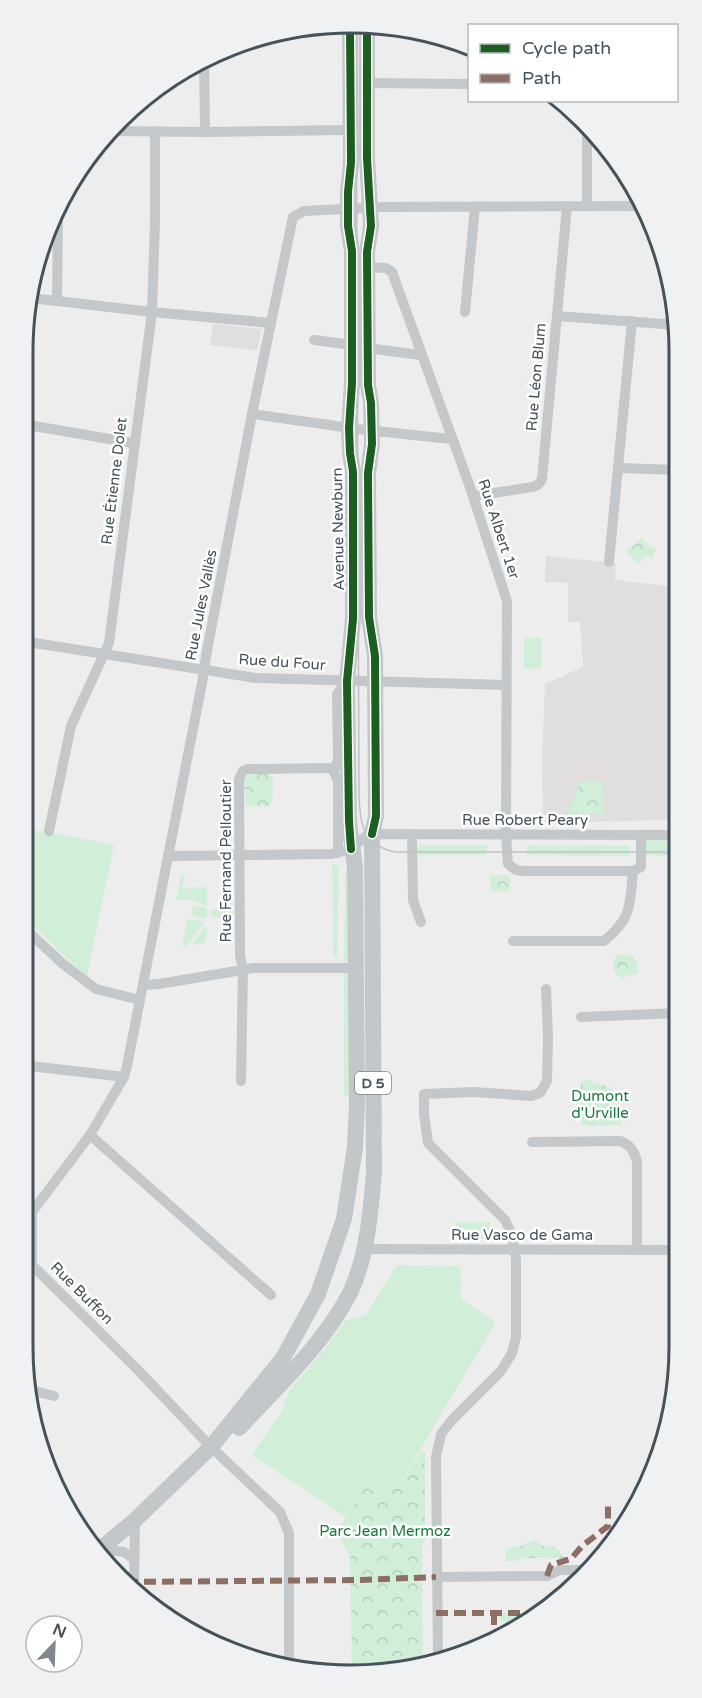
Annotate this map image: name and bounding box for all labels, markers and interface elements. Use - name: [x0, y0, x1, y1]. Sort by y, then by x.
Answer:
- legend: [468, 24, 678, 102]
- text: Cycle path: [522, 37, 611, 59]
- text: Path: [522, 67, 561, 89]
- street label: Rue Léon Blum: [522, 322, 550, 432]
- street label: Rue Étienne Dolet: [97, 416, 131, 546]
- street label: Avenue Newburn: [328, 467, 348, 591]
- street label: Rue Albert 1er: [474, 477, 524, 581]
- street label: Rue Jules Vallès: [181, 548, 221, 662]
- street label: Rue du Four: [238, 650, 326, 674]
- street label: Rue Fernand Pelloutier: [217, 779, 235, 942]
- street label: Rue Robert Peary: [462, 811, 588, 829]
- road number: D 5: [355, 1072, 391, 1094]
- park label: Dumont d'Urville: [571, 1087, 629, 1122]
- street label: Rue Vasco de Gama: [451, 1226, 593, 1244]
- street label: Rue Buffon: [47, 1258, 117, 1328]
- park label: Parc Jean Mermoz: [319, 1522, 451, 1540]
- north arrow: [24, 1614, 84, 1674]
- text: N: [50, 1619, 69, 1643]

